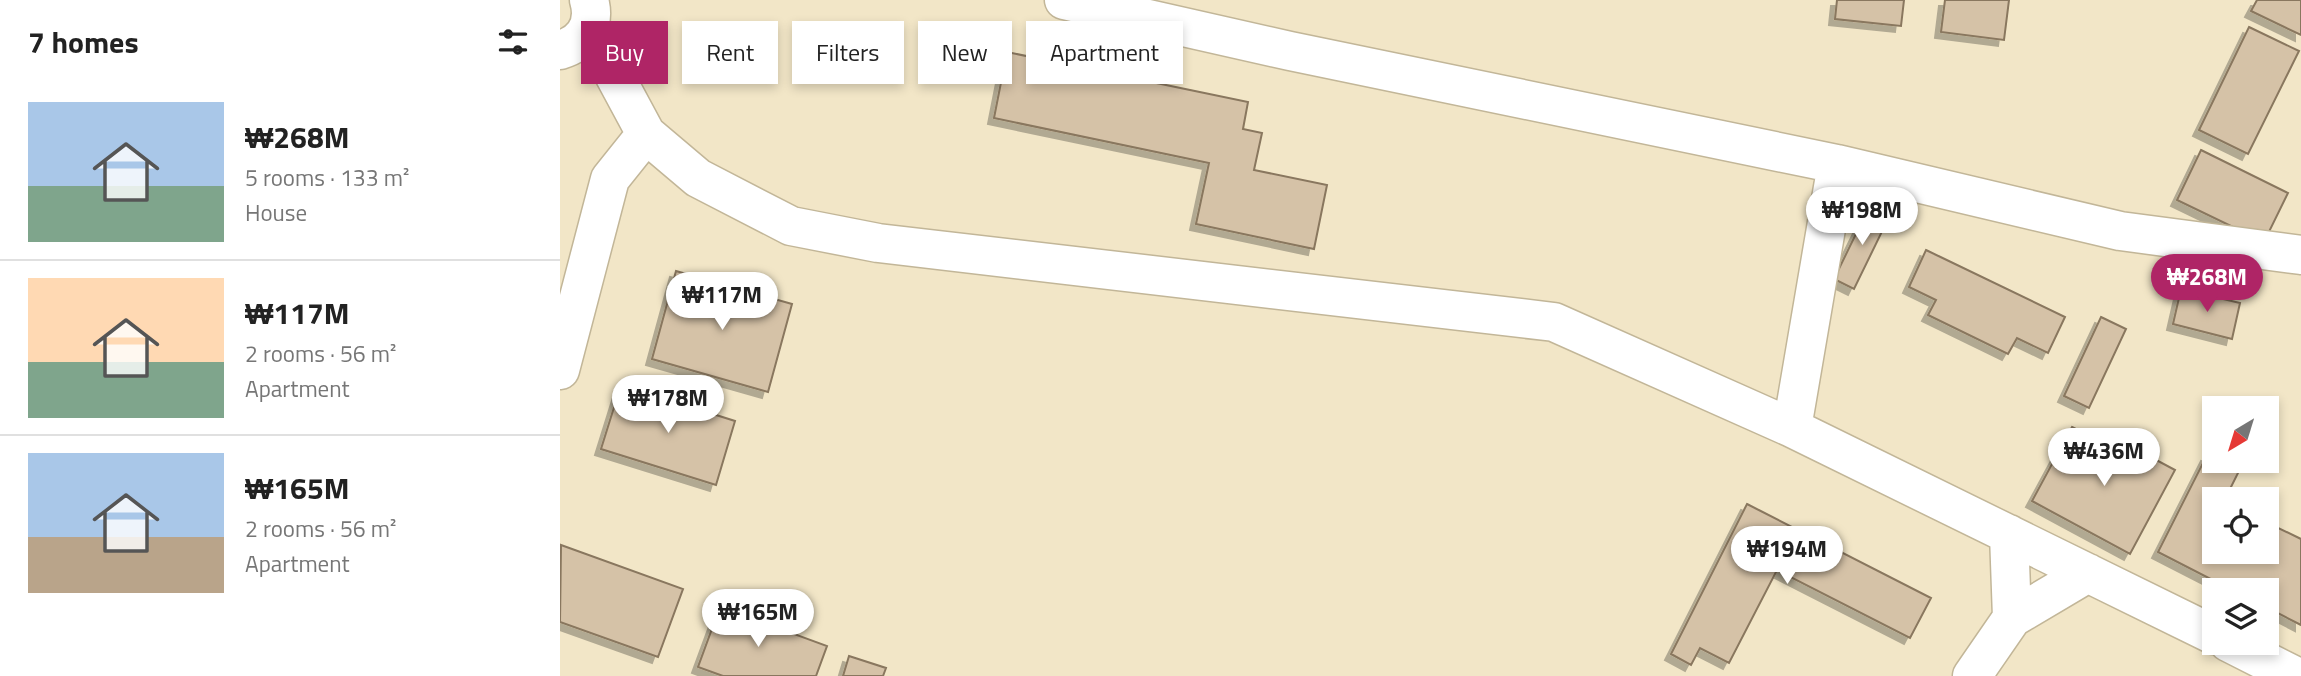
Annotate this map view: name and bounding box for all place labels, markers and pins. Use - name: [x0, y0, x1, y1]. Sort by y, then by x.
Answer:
- pin: ₩198M: [1813, 188, 1911, 247]
- pin: ₩268M: [2158, 254, 2256, 314]
- pin: ₩117M: [673, 272, 771, 332]
- pin: ₩178M: [619, 376, 717, 435]
- pin: ₩436M: [2055, 428, 2153, 488]
- pin: ₩194M: [1738, 526, 1836, 586]
- pin: ₩165M: [709, 590, 807, 649]

